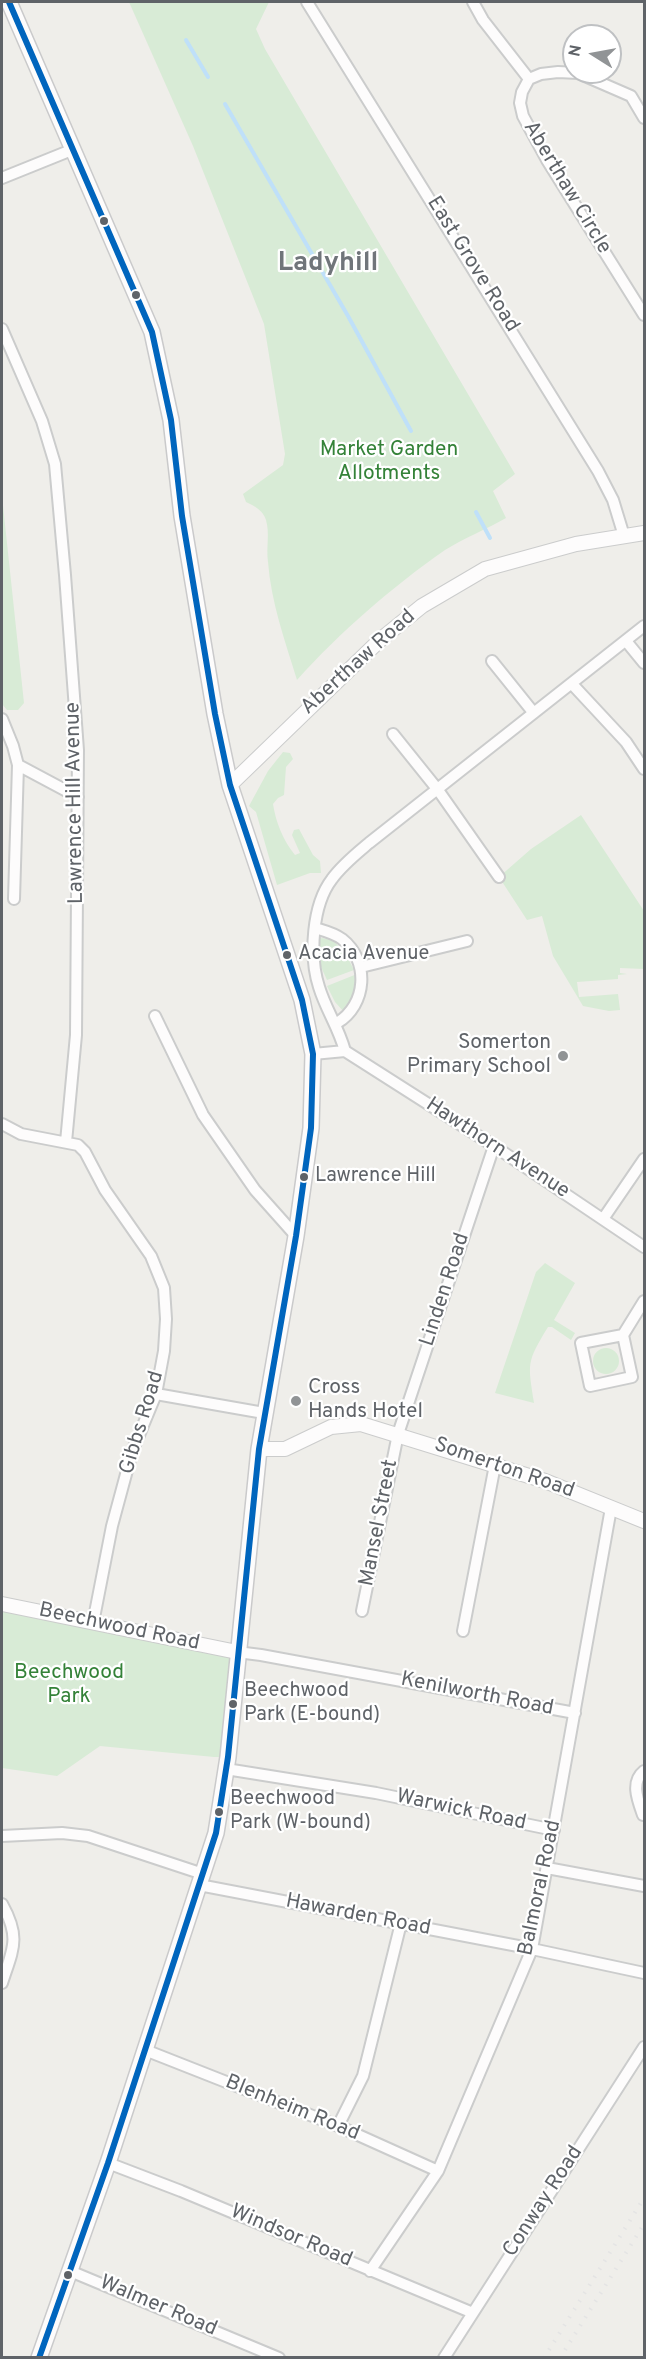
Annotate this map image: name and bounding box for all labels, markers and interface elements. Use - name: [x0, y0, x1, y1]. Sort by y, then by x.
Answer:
- north arrow: [562, 24, 622, 84]
- text: N: [565, 43, 587, 58]
- street label: Aberthaw Circle: [516, 117, 616, 259]
- street label: East Grove Road: [420, 193, 524, 337]
- unlabelled marker: [98, 215, 110, 227]
- district label: Ladyhill: [278, 249, 378, 281]
- unlabelled marker: [130, 289, 142, 301]
- park label: Market Garden Allotments: [320, 438, 458, 488]
- street label: Aberthaw Road: [297, 605, 421, 721]
- street label: Lawrence Hill Avenue: [62, 702, 90, 904]
- place label: Acacia Avenue: [298, 943, 429, 967]
- marker: Acacia Avenue: [281, 949, 293, 961]
- place label: Somerton Primary School: [407, 1031, 551, 1081]
- marker: Somerton Primary School: [556, 1049, 570, 1063]
- street label: Hawthorn Avenue: [420, 1093, 574, 1205]
- place label: Lawrence Hill: [315, 1165, 436, 1189]
- marker: Lawrence Hill: [298, 1171, 310, 1183]
- street label: Linden Road: [416, 1230, 476, 1350]
- street label: Gibbs Road: [115, 1368, 171, 1478]
- place label: Cross Hands Hotel: [308, 1376, 423, 1426]
- marker: Cross Hands Hotel: [289, 1394, 303, 1408]
- street label: Somerton Road: [431, 1433, 577, 1505]
- street label: Mansel Street: [355, 1457, 405, 1589]
- street label: Beechwood Road: [36, 1599, 202, 1657]
- park label: Beechwood Park: [14, 1661, 124, 1711]
- street label: Kenilworth Road: [398, 1668, 556, 1722]
- place label: Beechwood Park (E-bound): [244, 1680, 380, 1727]
- marker: Beechwood Park (E-bound): [227, 1698, 239, 1710]
- street label: Warwick Road: [394, 1785, 528, 1837]
- place label: Beechwood Park (W-bound): [230, 1788, 371, 1835]
- marker: Beechwood Park (W-bound): [213, 1806, 225, 1818]
- street label: Balmoral Road: [514, 1818, 568, 1958]
- street label: Hawarden Road: [283, 1890, 433, 1942]
- street label: Blenheim Road: [221, 2071, 363, 2147]
- street label: Conway Road: [499, 2142, 589, 2262]
- street label: Windsor Road: [226, 2200, 356, 2274]
- unlabelled marker: [62, 2269, 74, 2281]
- street label: Walmer Road: [96, 2271, 220, 2343]

